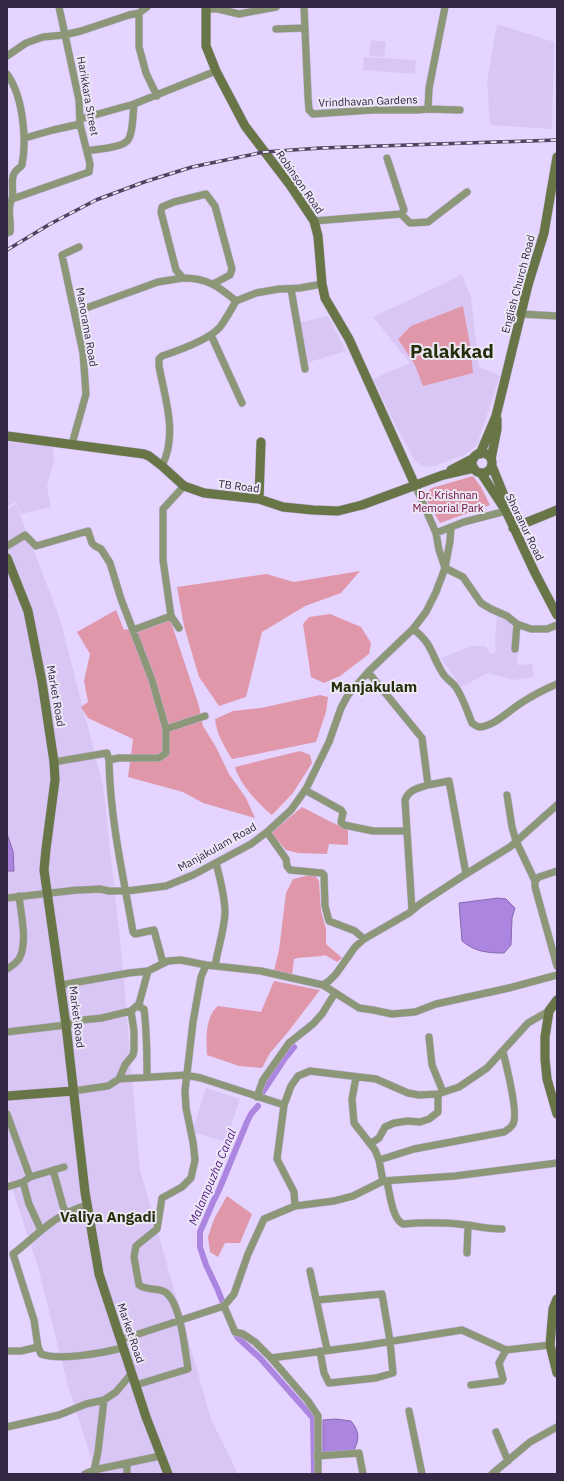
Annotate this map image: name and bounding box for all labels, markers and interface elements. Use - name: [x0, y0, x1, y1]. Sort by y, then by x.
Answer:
- street label: Harikkara Street: [74, 55, 102, 137]
- street label: Vrindhavan Gardens: [318, 92, 418, 110]
- street label: Robinson Road: [273, 148, 327, 216]
- street label: English Church Road: [498, 233, 538, 335]
- street label: Manorama Road: [73, 286, 101, 368]
- district label: Palakkad: [410, 339, 494, 363]
- street label: TB Road: [218, 477, 260, 495]
- park label: Dr. Krishnan Memorial Park: [412, 488, 484, 515]
- street label: Shoranur Road: [503, 491, 547, 563]
- street label: Market Road: [44, 664, 68, 728]
- district label: Manjakulam: [331, 677, 417, 696]
- street label: Manjakulam Road: [175, 820, 259, 874]
- street label: Market Road: [66, 985, 88, 1049]
- water label: Malampuzha Canal: [185, 1126, 239, 1228]
- district label: Valiya Angadi: [60, 1207, 156, 1226]
- street label: Market Road: [114, 1301, 148, 1365]

